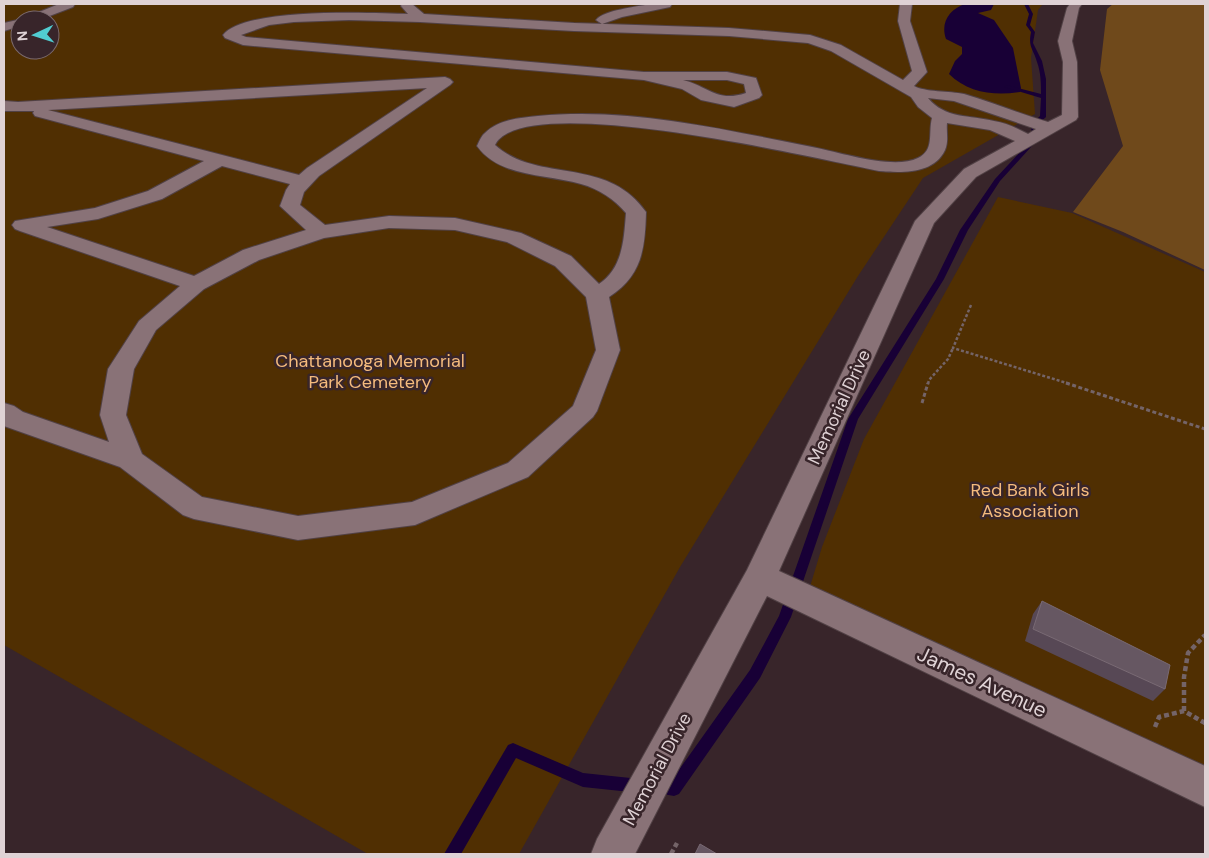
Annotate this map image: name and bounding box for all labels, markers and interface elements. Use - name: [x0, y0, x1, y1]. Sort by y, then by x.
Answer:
- north arrow: [10, 10, 60, 60]
- text: N: [13, 30, 31, 42]
- street label: Memorial Drive: [802, 346, 876, 468]
- park label: Chattanooga Memorial Park Cemetery: [275, 349, 465, 394]
- park label: Red Bank Girls Association: [971, 478, 1089, 523]
- street label: James Avenue: [913, 640, 1051, 724]
- street label: Memorial Drive: [617, 708, 697, 830]

